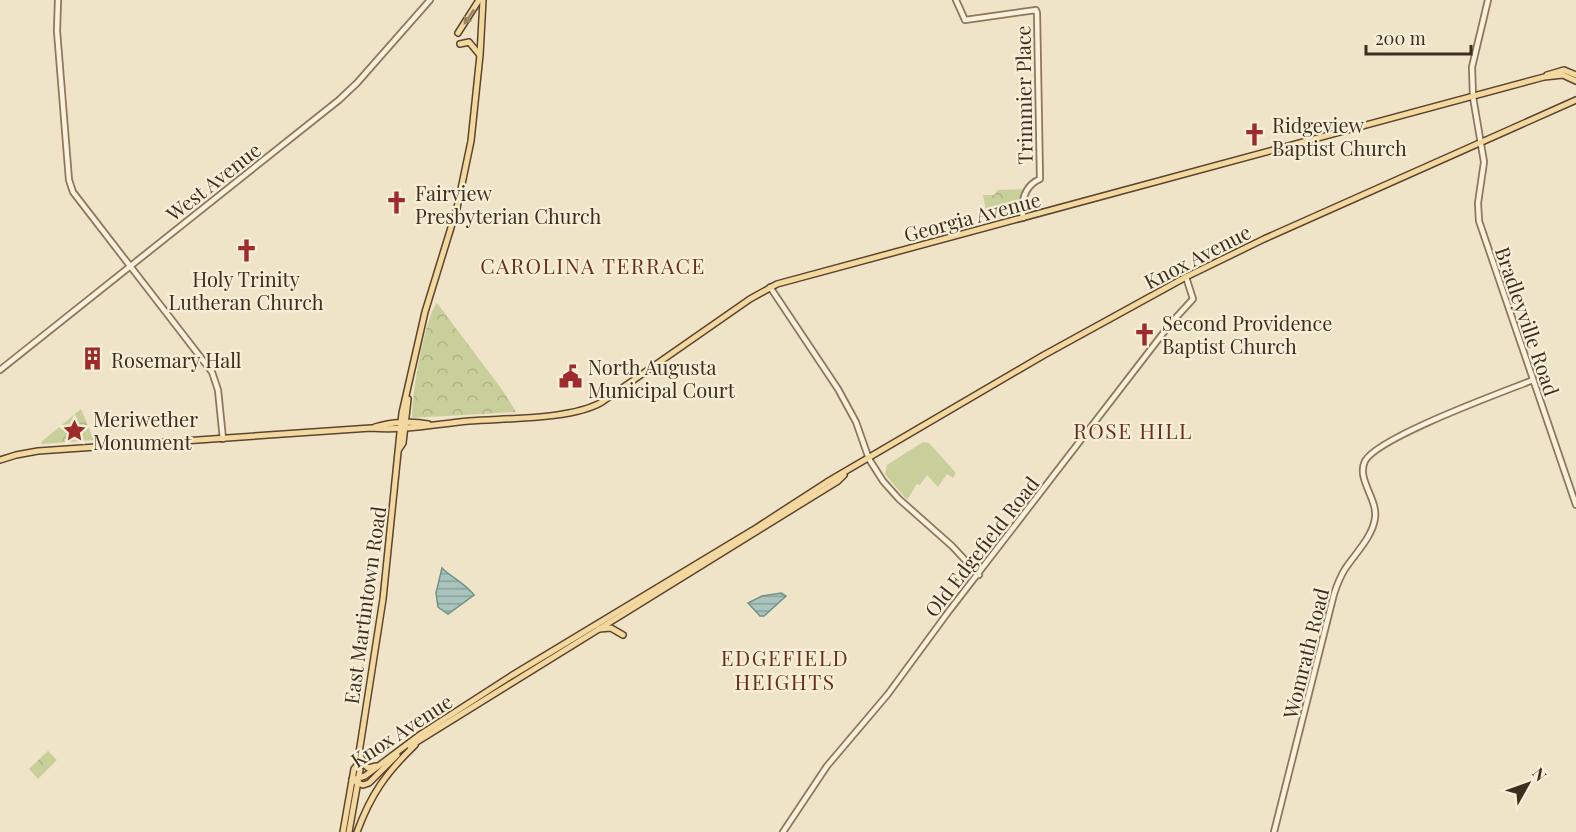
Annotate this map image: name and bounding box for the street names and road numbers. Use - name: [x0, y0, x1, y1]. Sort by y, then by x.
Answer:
- street label: Trimmier Place: [1008, 25, 1038, 165]
- street label: West Avenue: [159, 136, 266, 227]
- street label: Georgia Avenue: [901, 185, 1043, 247]
- street label: Knox Avenue: [1139, 218, 1255, 294]
- street label: Bradleyville Road: [1490, 243, 1566, 399]
- street label: Old Edgefield Road: [918, 470, 1045, 622]
- street label: East Martintown Road: [337, 504, 391, 706]
- street label: Womrath Road: [1275, 585, 1334, 722]
- street label: Knox Avenue: [345, 687, 457, 773]

